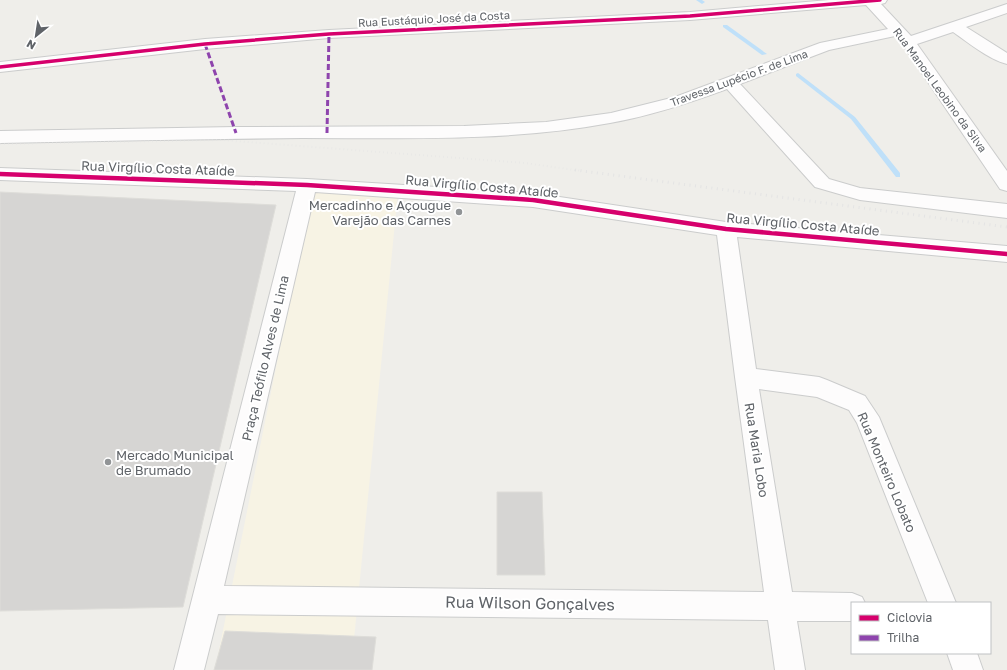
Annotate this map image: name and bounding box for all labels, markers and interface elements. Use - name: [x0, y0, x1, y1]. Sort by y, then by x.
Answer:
- street label: Rua Eustáquio José da Costa: [358, 8, 510, 29]
- north arrow: [16, 16, 56, 56]
- street label: Rua Manoel Leobino da Silva: [891, 25, 990, 154]
- text: N: [24, 37, 38, 53]
- street label: Travessa Lupécio F. de Lima: [668, 47, 809, 109]
- street label: Rua Virgílio Costa Ataíde: [81, 157, 235, 179]
- street label: Rua Virgílio Costa Ataíde: [405, 171, 559, 201]
- place label: Mercadinho e Açougue Varejão das Carnes: [309, 197, 451, 228]
- marker: Mercadinho e Açougue Varejão das Carnes: [454, 207, 464, 217]
- street label: Rua Virgílio Costa Ataíde: [726, 209, 880, 239]
- street label: Praça Teófilo Alves de Lima: [238, 274, 292, 442]
- street label: Rua Maria Lobo: [742, 402, 772, 499]
- street label: Rua Monteiro Lobato: [854, 409, 920, 535]
- place label: Mercado Municipal de Brumado: [116, 447, 234, 478]
- marker: Mercado Municipal de Brumado: [103, 457, 113, 467]
- street label: Rua Wilson Gonçalves: [445, 592, 615, 614]
- legend: [851, 602, 991, 654]
- text: Ciclovia: [887, 610, 932, 625]
- text: Trilha: [887, 630, 919, 645]

